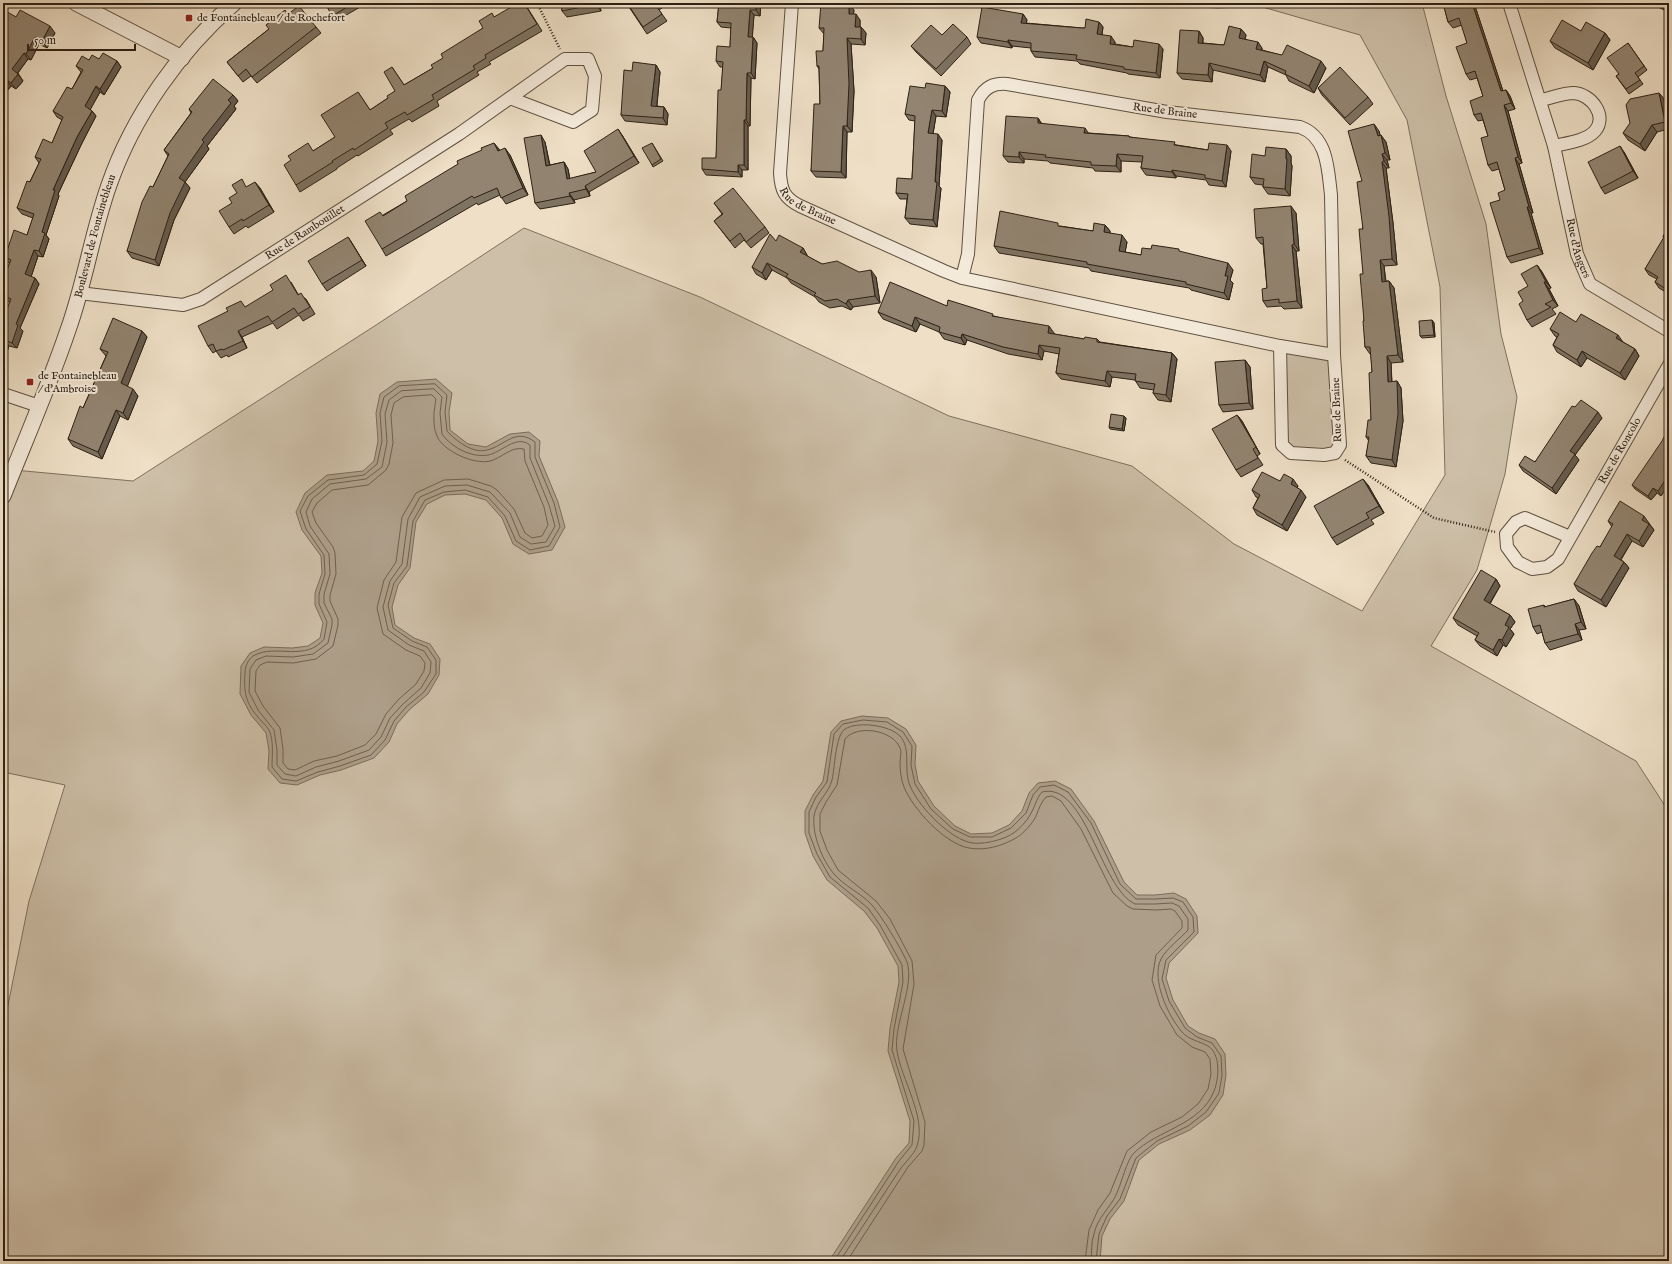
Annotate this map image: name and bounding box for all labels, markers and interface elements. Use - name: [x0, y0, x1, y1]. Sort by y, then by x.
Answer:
- place label: de Fontainebleau / de Rochefort: [197, 11, 345, 25]
- marker: de Fontainebleau / de Rochefort: [184, 13, 194, 23]
- scale bar: [28, 26, 135, 52]
- text: 50 m: [34, 33, 56, 48]
- street label: Rue de Braine: [1132, 100, 1198, 122]
- street label: Boulevard de Fontainebleau: [71, 172, 119, 300]
- street label: Rue de Braine: [776, 185, 838, 228]
- street label: Rue de Rambouillet: [263, 202, 347, 263]
- street label: Rue d'Angers: [1563, 217, 1594, 281]
- place label: de Fontainebleau / d'Ambroise: [38, 369, 117, 396]
- marker: de Fontainebleau / d'Ambroise: [25, 377, 35, 387]
- street label: Rue de Braine: [1329, 377, 1345, 443]
- street label: Rue de Roncolo: [1595, 415, 1645, 487]

